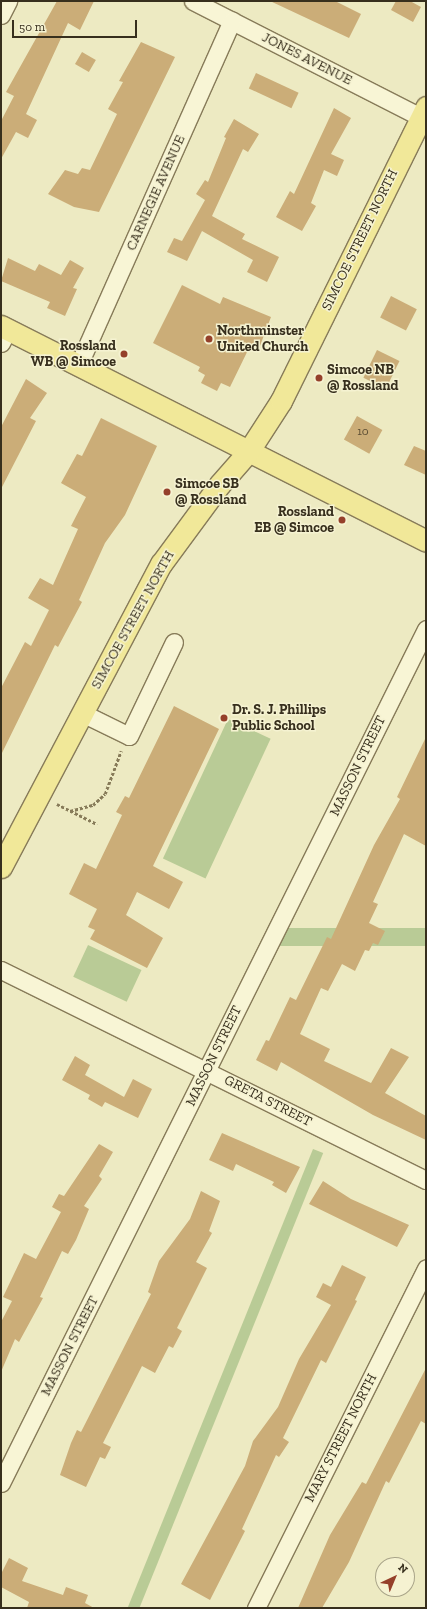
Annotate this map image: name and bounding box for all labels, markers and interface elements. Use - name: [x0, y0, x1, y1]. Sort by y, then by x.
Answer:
- scale bar: [14, 12, 139, 38]
- text: 50 m: [19, 20, 45, 34]
- street label: JONES AVENUE: [259, 29, 355, 89]
- street label: CARNEGIE AVENUE: [123, 133, 189, 253]
- street label: SIMCOE STREET NORTH: [318, 166, 402, 314]
- place label: Northminster United Church: [217, 323, 308, 356]
- marker: Northminster United Church: [204, 334, 214, 344]
- place label: Rossland WB @ Simcoe: [31, 338, 116, 370]
- marker: Rossland WB @ Simcoe: [119, 349, 129, 359]
- place label: Simcoe NB @ Rossland: [327, 362, 398, 394]
- marker: Simcoe NB @ Rossland: [314, 373, 324, 383]
- house number: 10: [357, 425, 369, 439]
- place label: Simcoe SB @ Rossland: [175, 476, 246, 508]
- marker: Simcoe SB @ Rossland: [162, 487, 172, 497]
- place label: Rossland EB @ Simcoe: [254, 504, 334, 536]
- marker: Rossland EB @ Simcoe: [337, 515, 347, 525]
- street label: SIMCOE STREET NORTH: [88, 548, 178, 692]
- place label: Dr. S. J. Phillips Public School: [232, 702, 326, 734]
- marker: Dr. S. J. Phillips Public School: [219, 713, 229, 723]
- street label: MASSON STREET: [326, 713, 390, 819]
- street label: MASSON STREET: [182, 1003, 246, 1109]
- street label: GRETA STREET: [221, 1072, 315, 1130]
- street label: MASSON STREET: [38, 1293, 102, 1399]
- street label: MARY STREET NORTH: [301, 1371, 381, 1505]
- north arrow: [375, 1557, 415, 1597]
- text: N: [395, 1561, 411, 1576]

